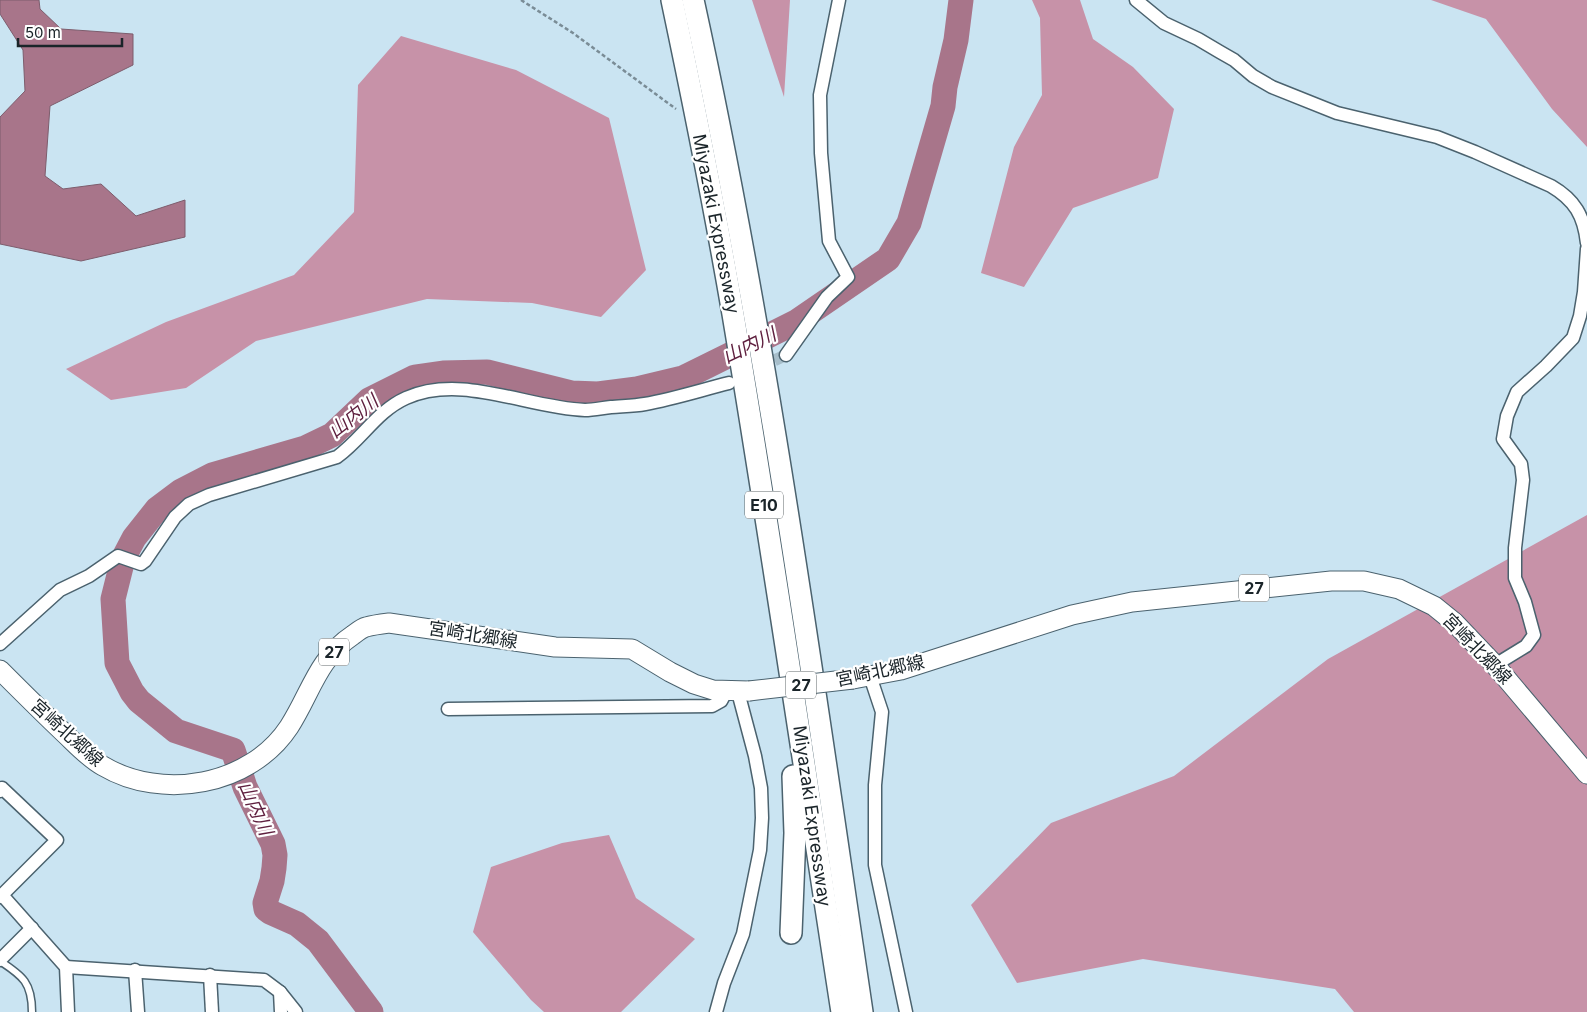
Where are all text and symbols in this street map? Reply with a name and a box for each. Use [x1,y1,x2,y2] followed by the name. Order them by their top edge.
[18,15,121,47] scale bar
[25,23,61,42] text: 50 m
[689,132,744,315] street label: Miyazaki Expressway
[719,322,782,368] water label: 山内川
[324,389,384,443] water label: 山内川
[745,492,783,518] road number: E10
[1239,574,1269,602] road number: 27
[1439,609,1516,688] street label: 宮崎北郷線
[427,617,519,652] street label: 宮崎北郷線
[319,638,349,666] road number: 27
[834,651,926,690] street label: 宮崎北郷線
[786,672,816,698] road number: 27
[27,695,108,771] street label: 宮崎北郷線
[789,724,836,908] street label: Miyazaki Expressway
[233,777,278,841] water label: 山内川

